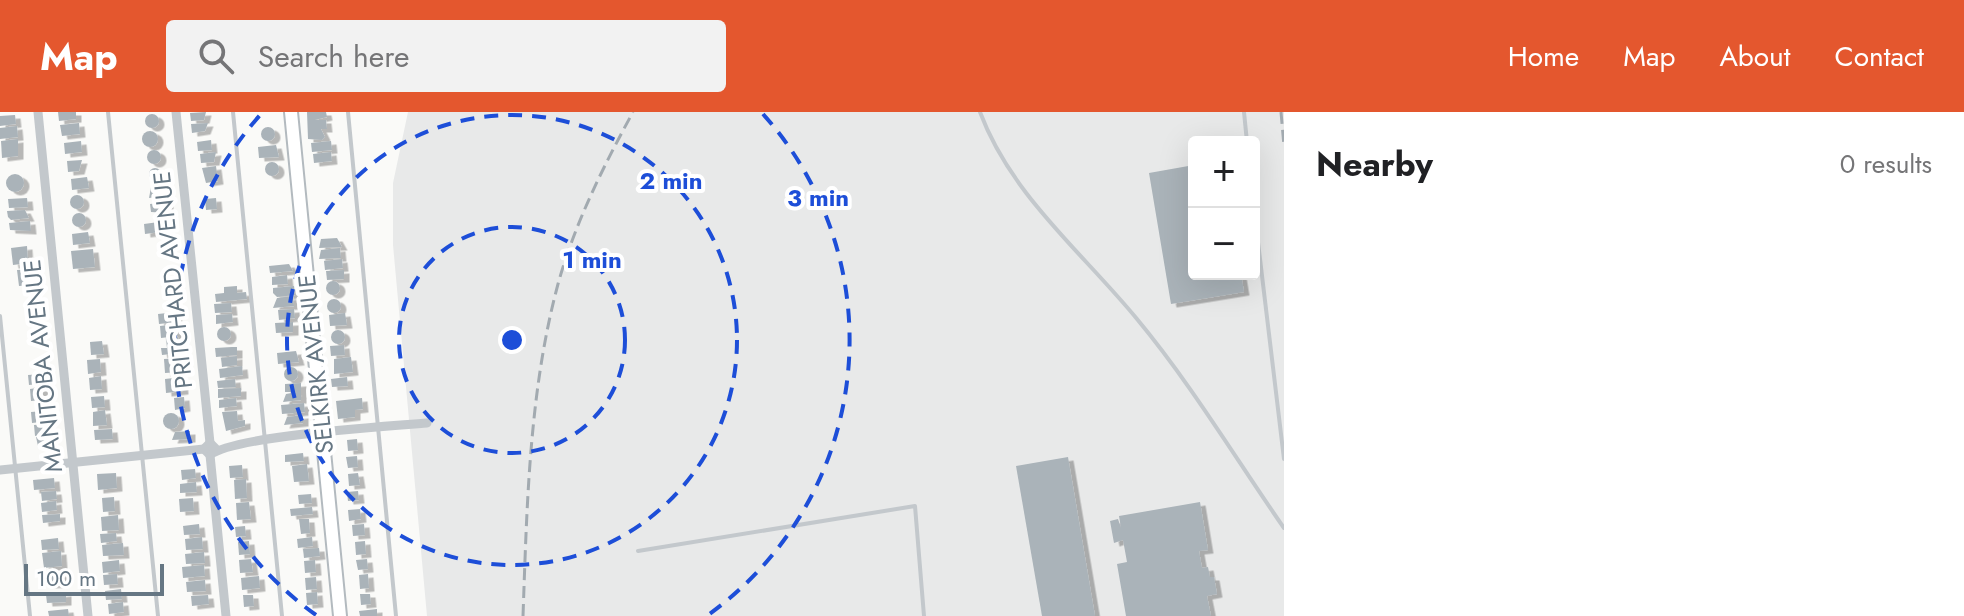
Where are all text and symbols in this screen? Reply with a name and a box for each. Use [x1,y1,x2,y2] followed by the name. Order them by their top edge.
[166,20,726,92] search box
[40,29,118,84] text: Map
[194,34,238,78] icon: search
[258,35,410,78] text: Search here
[1508,36,1579,77] text: Home
[1623,36,1675,77] text: Map
[1719,36,1791,77] text: About
[1835,36,1924,77] text: Contact
[1188,136,1260,280] map controls
[1188,136,1260,208] button: +
[1316,140,1433,189] text: Nearby
[1840,145,1932,183] text: 0 results
[639,163,703,198] text: 2 min
[144,170,201,390] street label: PRITCHARD AVENUE
[787,180,849,215] text: 3 min
[1188,208,1260,280] button: −
[562,242,622,277] text: 1 min
[14,258,71,474] street label: MANITOBA AVENUE
[289,273,342,455] street label: SELKIRK AVENUE
[498,326,526,354] centre of rings
[24,560,164,596] scale bar
[36,562,96,594] text: 100 m

